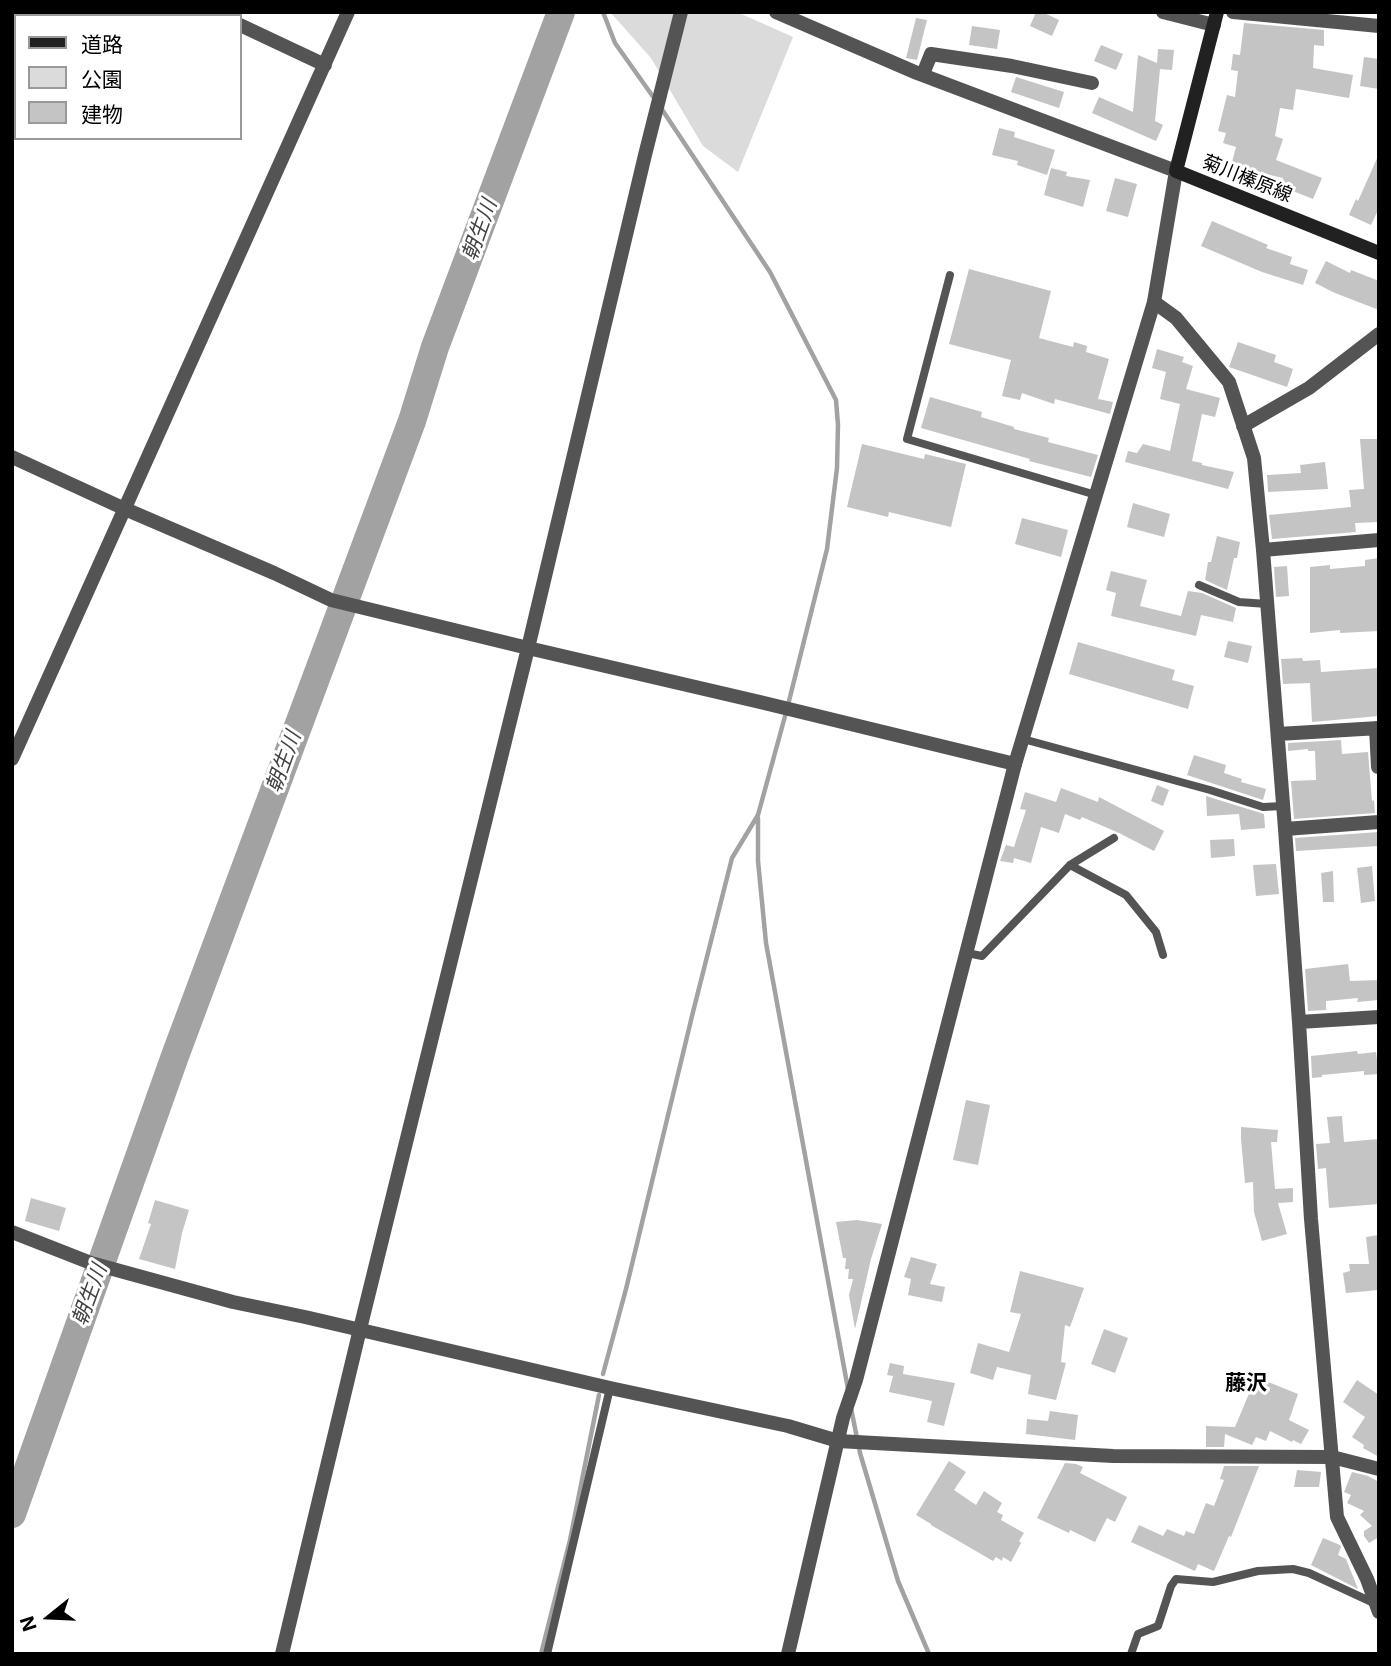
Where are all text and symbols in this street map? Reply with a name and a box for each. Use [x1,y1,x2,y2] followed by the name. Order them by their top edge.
[14,14,242,140] legend
[81,32,123,57] text: 道路
[81,67,123,92] text: 公園
[81,102,123,127] text: 建物
[1199,151,1295,207] street label: 菊川榛原線
[457,196,503,264] water label: 朝生川
[261,728,307,796] water label: 朝生川
[67,1261,113,1329] water label: 朝生川
[1225,1371,1267,1397] district label: 藤沢
[14,1582,84,1652] north arrow
[15,1613,42,1634] text: N

